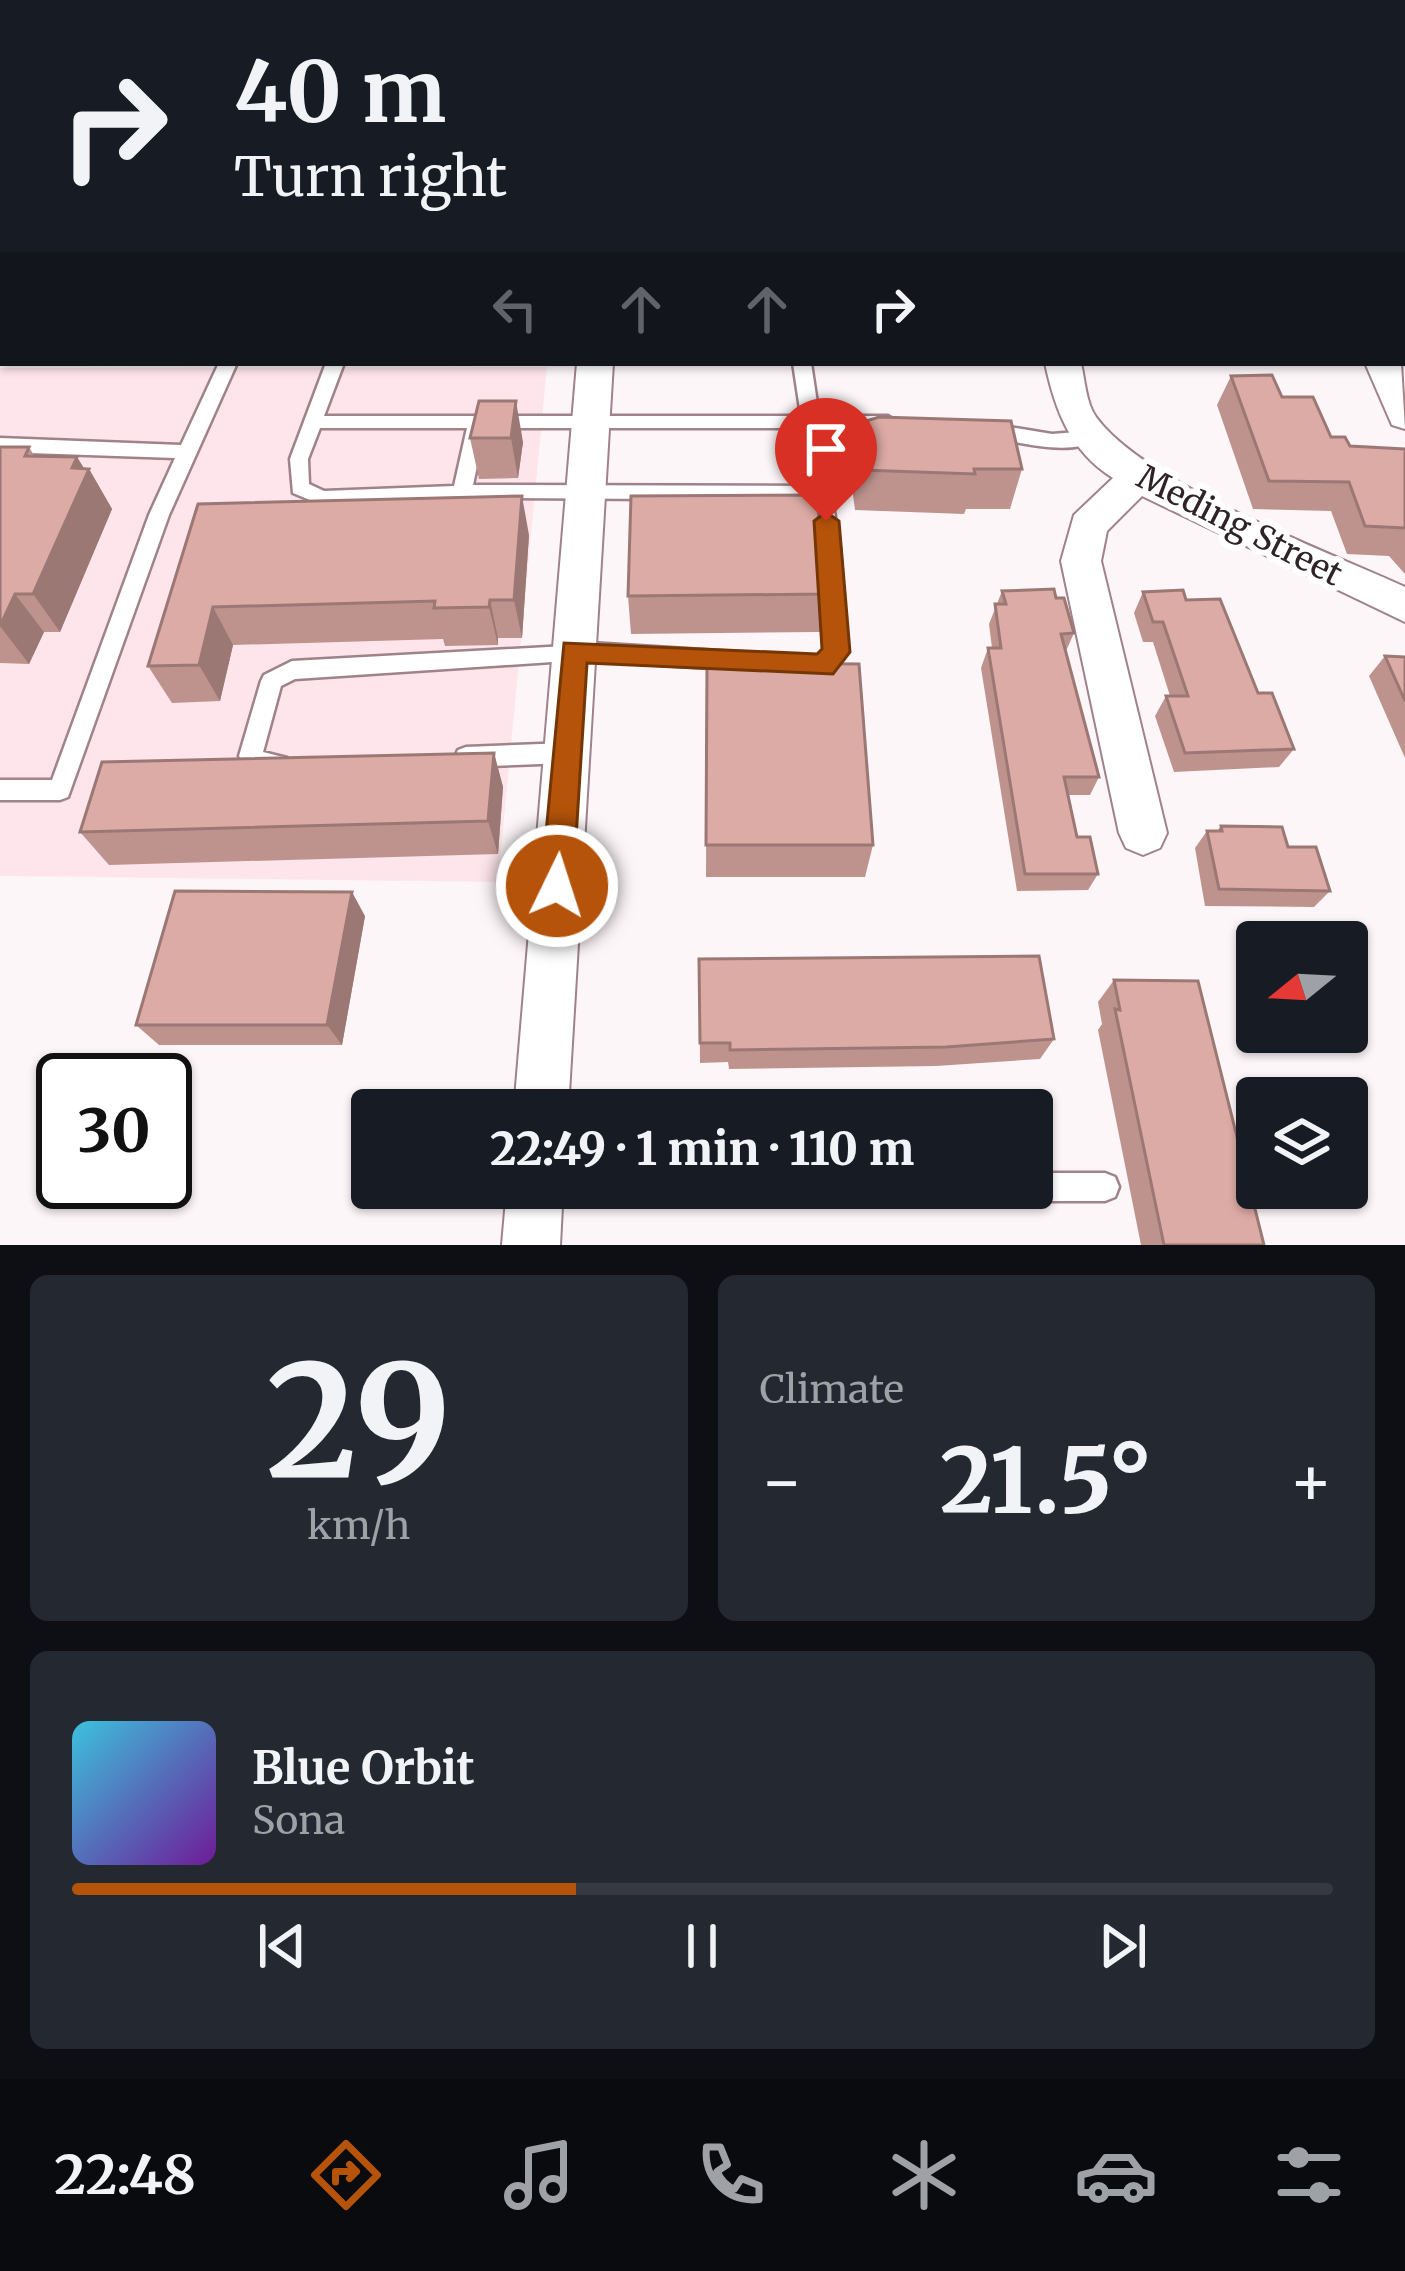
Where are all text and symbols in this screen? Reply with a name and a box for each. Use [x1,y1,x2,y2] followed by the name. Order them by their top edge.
[234,39,446,145] text: 40 m
[36,48,192,204] icon: right
[234,143,507,211] text: Turn right
[482,276,548,342] icon: left
[608,276,674,342] icon: ahead
[734,276,800,342] icon: ahead
[860,276,926,342] icon: right
[775,398,877,521] pin
[793,416,859,482] icon: arrive
[1130,456,1349,595] street label: Meding Street
[494,823,620,949] position arrow
[1236,921,1368,1053] north arrow
[1236,921,1368,1209] map controls
[36,1053,192,1209] speed limit sign: 30
[1236,1077,1368,1209] button: layers
[490,1121,914,1177] text: 22:49 · 1 min · 110 m
[266,1324,451,1521] text: 29
[760,1365,904,1414] text: Climate
[940,1424,1153,1538] text: 21.5°
[760,1440,804,1523] text: −
[1289,1440,1333,1523] text: +
[307,1501,410,1550] text: km/h
[252,1740,475,1796] text: Blue Orbit
[252,1796,345,1845] text: Sona
[249,1913,315,1979] icon: previous
[669,1913,735,1979] icon: pause
[1090,1913,1156,1979] icon: next
[304,2133,388,2217] icon: directions
[497,2133,581,2217] icon: music
[689,2133,773,2217] icon: phone
[882,2133,966,2217] icon: climate
[1074,2133,1158,2217] icon: car
[1267,2133,1351,2217] icon: filters
[54,2141,196,2209] text: 22:48

